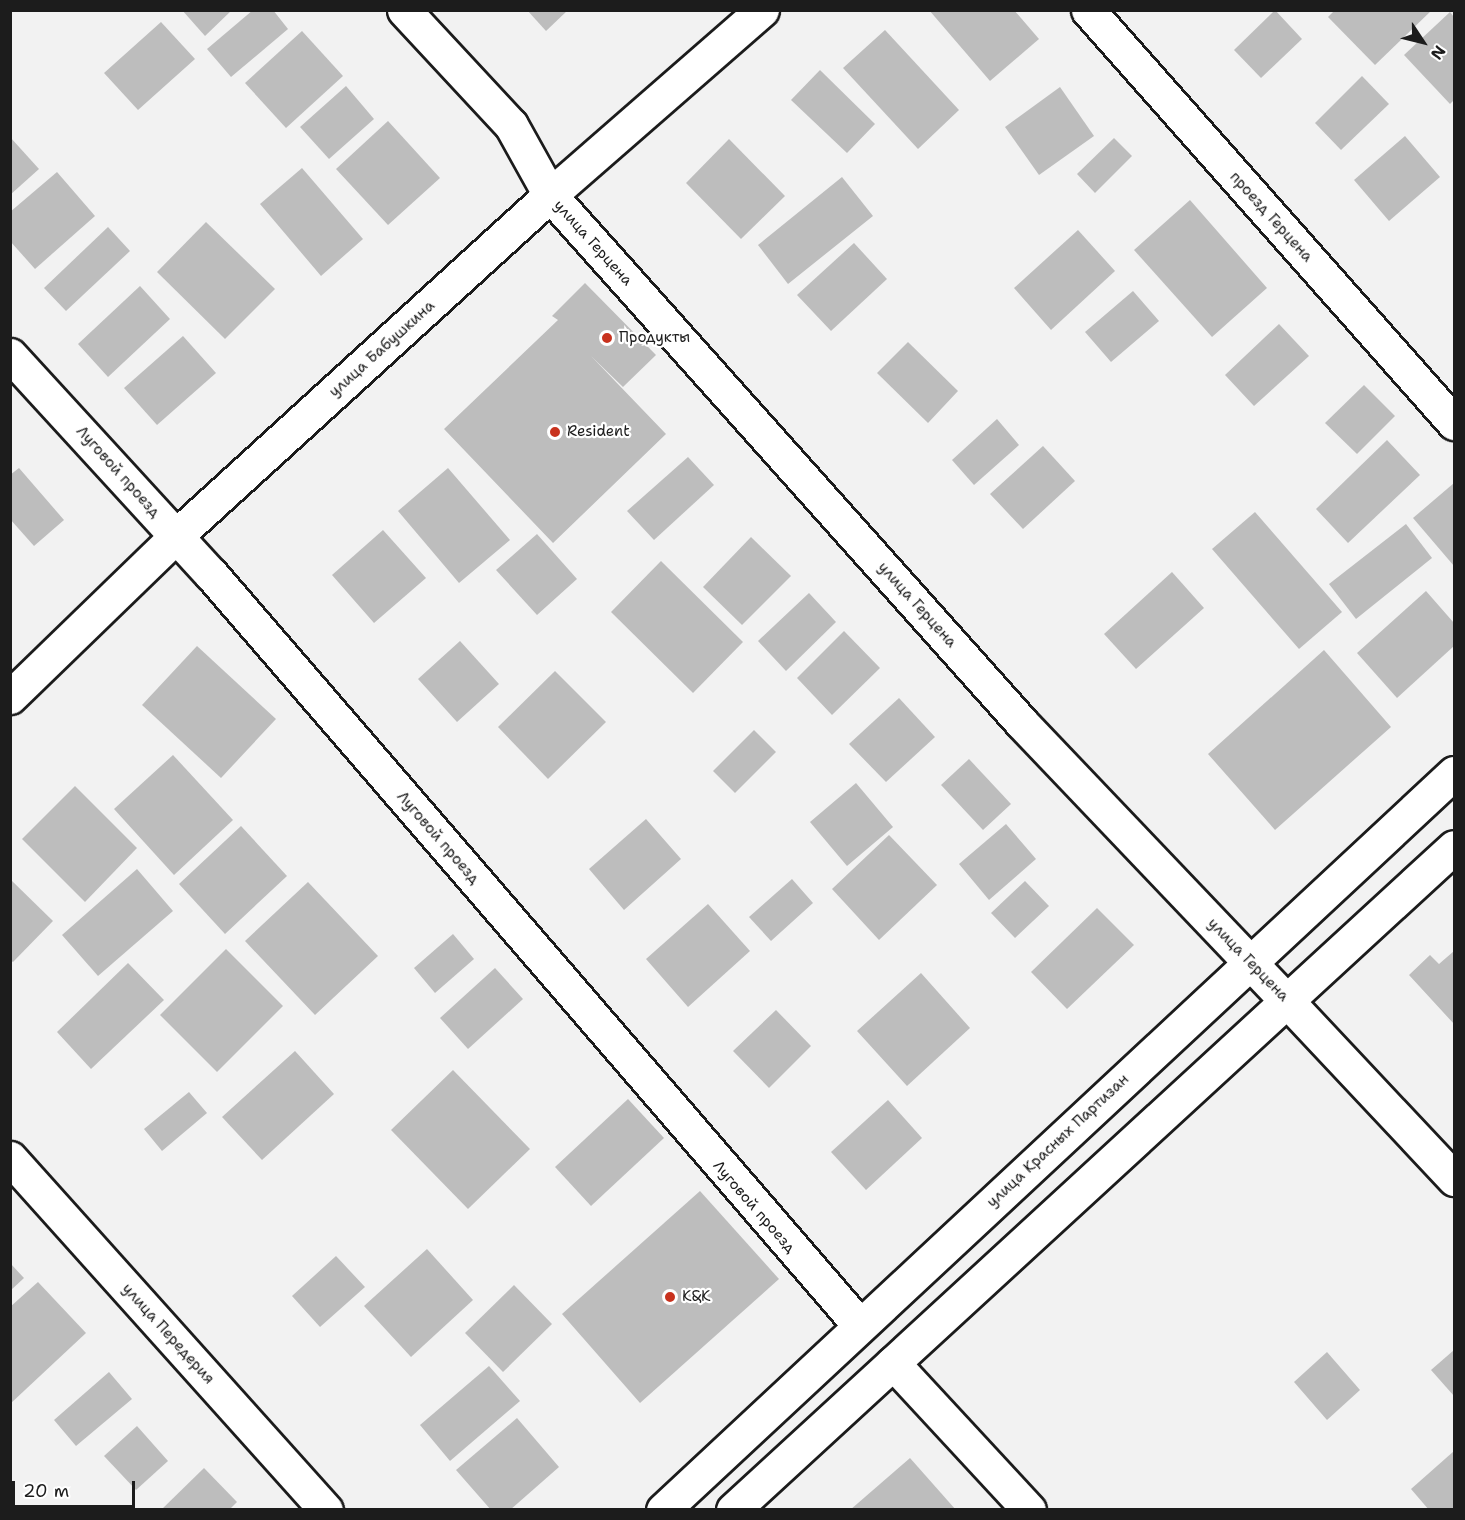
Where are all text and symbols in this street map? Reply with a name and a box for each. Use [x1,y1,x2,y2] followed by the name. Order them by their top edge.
[1393,12,1453,72] north arrow
[1426,41,1450,64] text: N
[1226,168,1316,266] street label: проезд Герцена
[550,197,636,289] street label: улица Герцена
[326,297,438,401] street label: улица Бабушкина
[619,329,690,347] place label: Продукты
[600,331,614,345] marker: Продукты
[72,423,164,521] street label: Луговой проезд
[567,423,630,441] place label: Resident
[548,425,562,439] marker: Resident
[874,559,960,651] street label: улица Герцена
[393,788,483,888] street label: Луговой проезд
[1204,915,1292,1005] street label: улица Герцена
[983,1071,1133,1211] street label: улица Красных Партизан
[709,1157,799,1257] street label: Луговой проезд
[118,1280,218,1388] street label: улица Передерия
[682,1288,711,1306] place label: K&K
[663,1290,677,1304] marker: K&K
[15,1469,138,1507] scale bar
[23,1479,69,1503] text: 20 m

